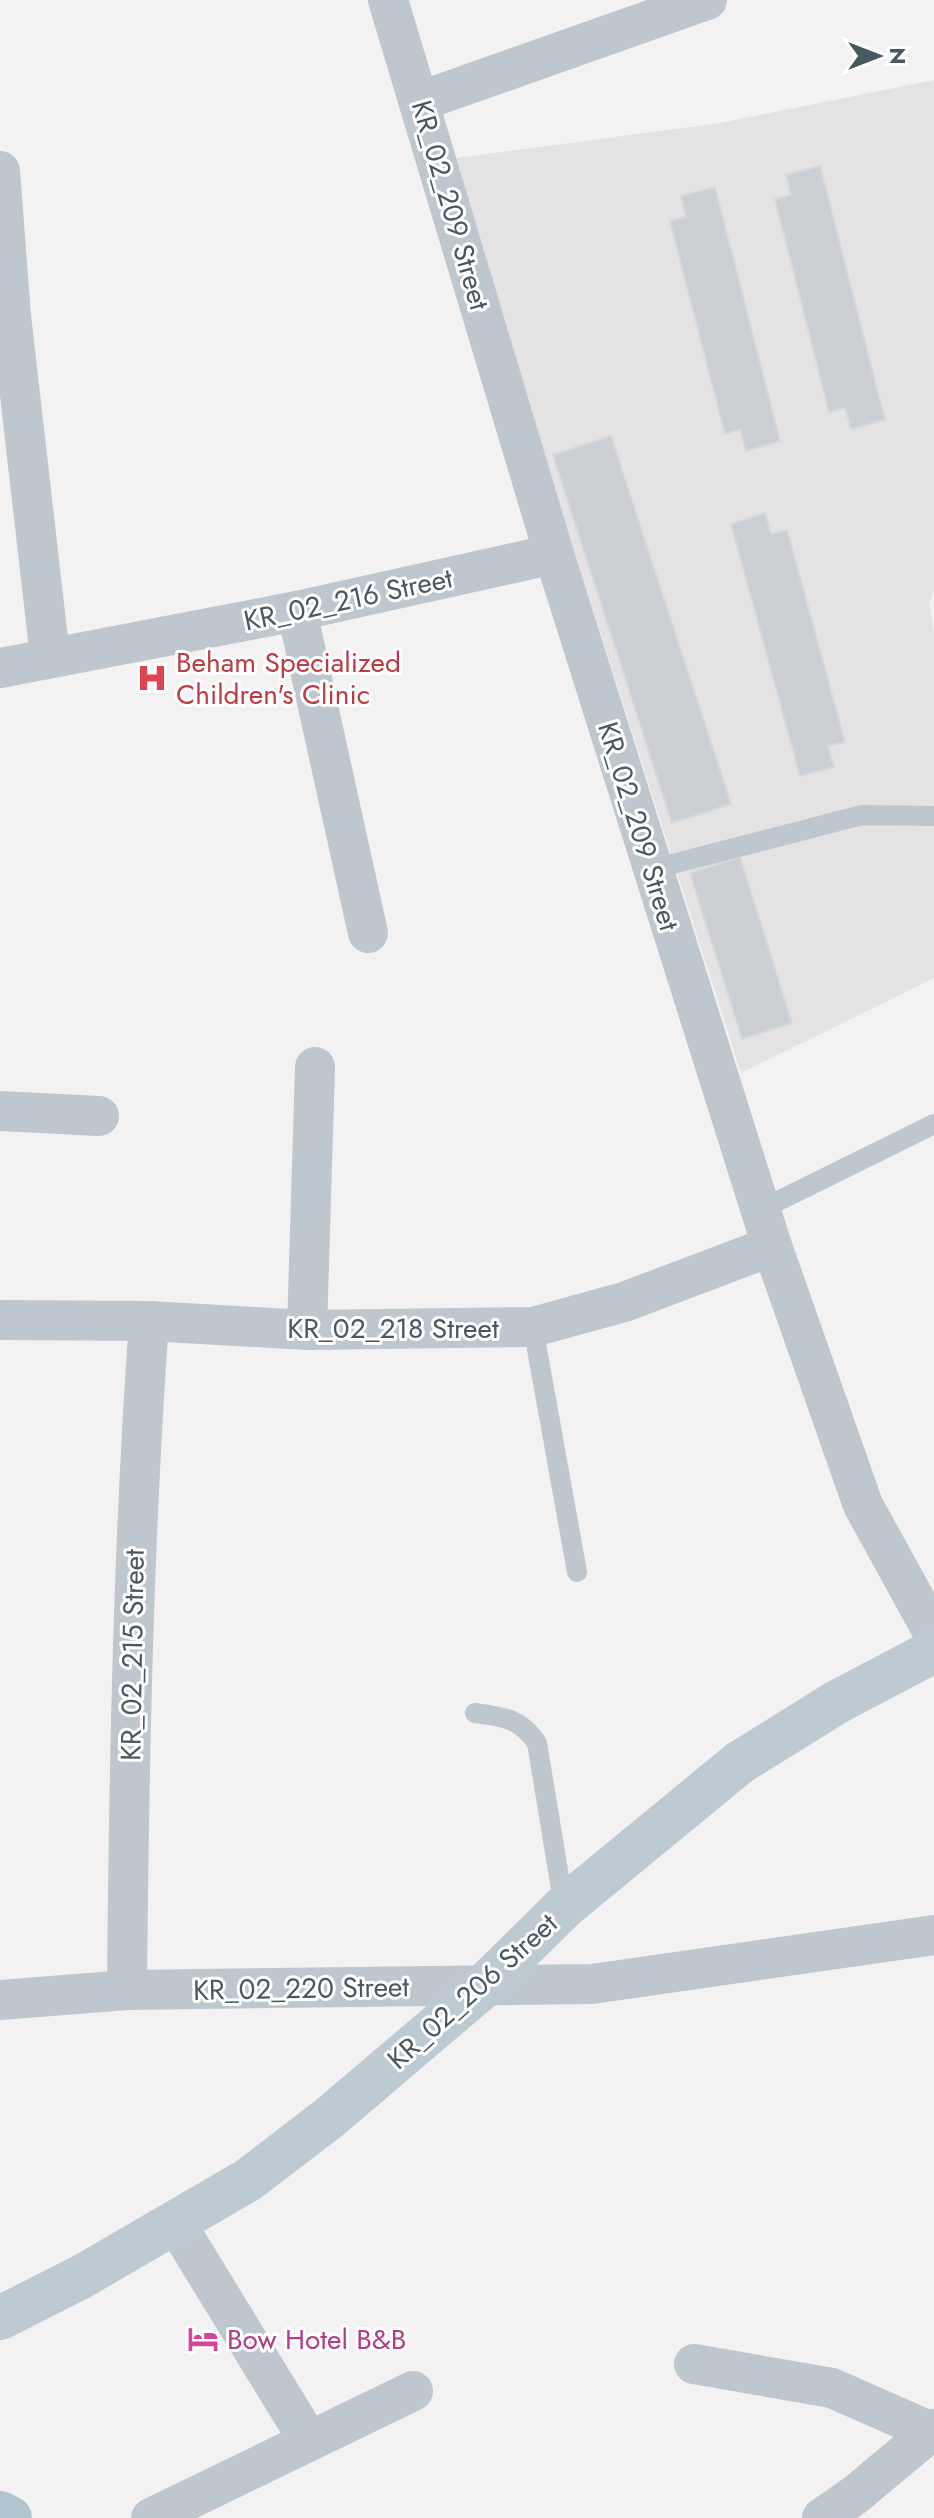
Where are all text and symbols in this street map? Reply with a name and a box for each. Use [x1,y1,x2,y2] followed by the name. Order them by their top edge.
[838,16,918,96] north arrow
[882,47,914,65] text: N
[401,96,500,315] street label: KR_02_209 Street
[240,557,456,642] street label: KR_02_216 Street
[176,642,401,715] place label: Beham Specialized Children's Clinic
[135,661,169,695] hospital icon: Beham Specialized Children's Clinic
[587,717,690,936] street label: KR_02_209 Street
[287,1308,499,1349] street label: KR_02_218 Street
[110,1549,155,1761] street label: KR_02_215 Street
[378,1904,567,2079] street label: KR_02_206 Street
[193,1966,410,2011] street label: KR_02_220 Street
[227,2319,406,2360] place label: Bow Hotel B&B
[186,2322,220,2356] hotel icon: Bow Hotel B&B

